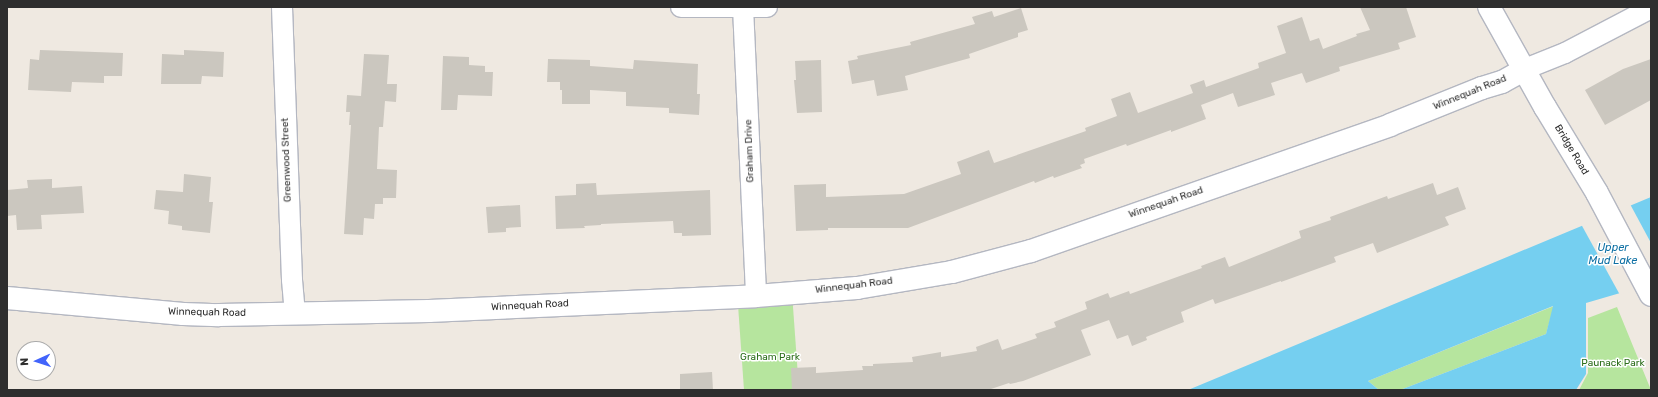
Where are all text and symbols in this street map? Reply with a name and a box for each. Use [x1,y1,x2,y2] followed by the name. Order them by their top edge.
[1432,73,1508,113] street label: Winnequah Road
[280,118,294,202] street label: Greenwood Street
[743,119,757,183] street label: Graham Drive
[1551,123,1591,177] street label: Bridge Road
[1127,185,1205,221] street label: Winnequah Road
[1589,242,1637,268] water label: Upper Mud Lake
[815,275,893,297] street label: Winnequah Road
[491,298,569,314] street label: Winnequah Road
[168,306,246,320] street label: Winnequah Road
[16,341,56,381] north arrow
[740,352,800,364] park label: Graham Park
[18,357,31,366] text: N
[1581,358,1645,370] park label: Paunack Park

